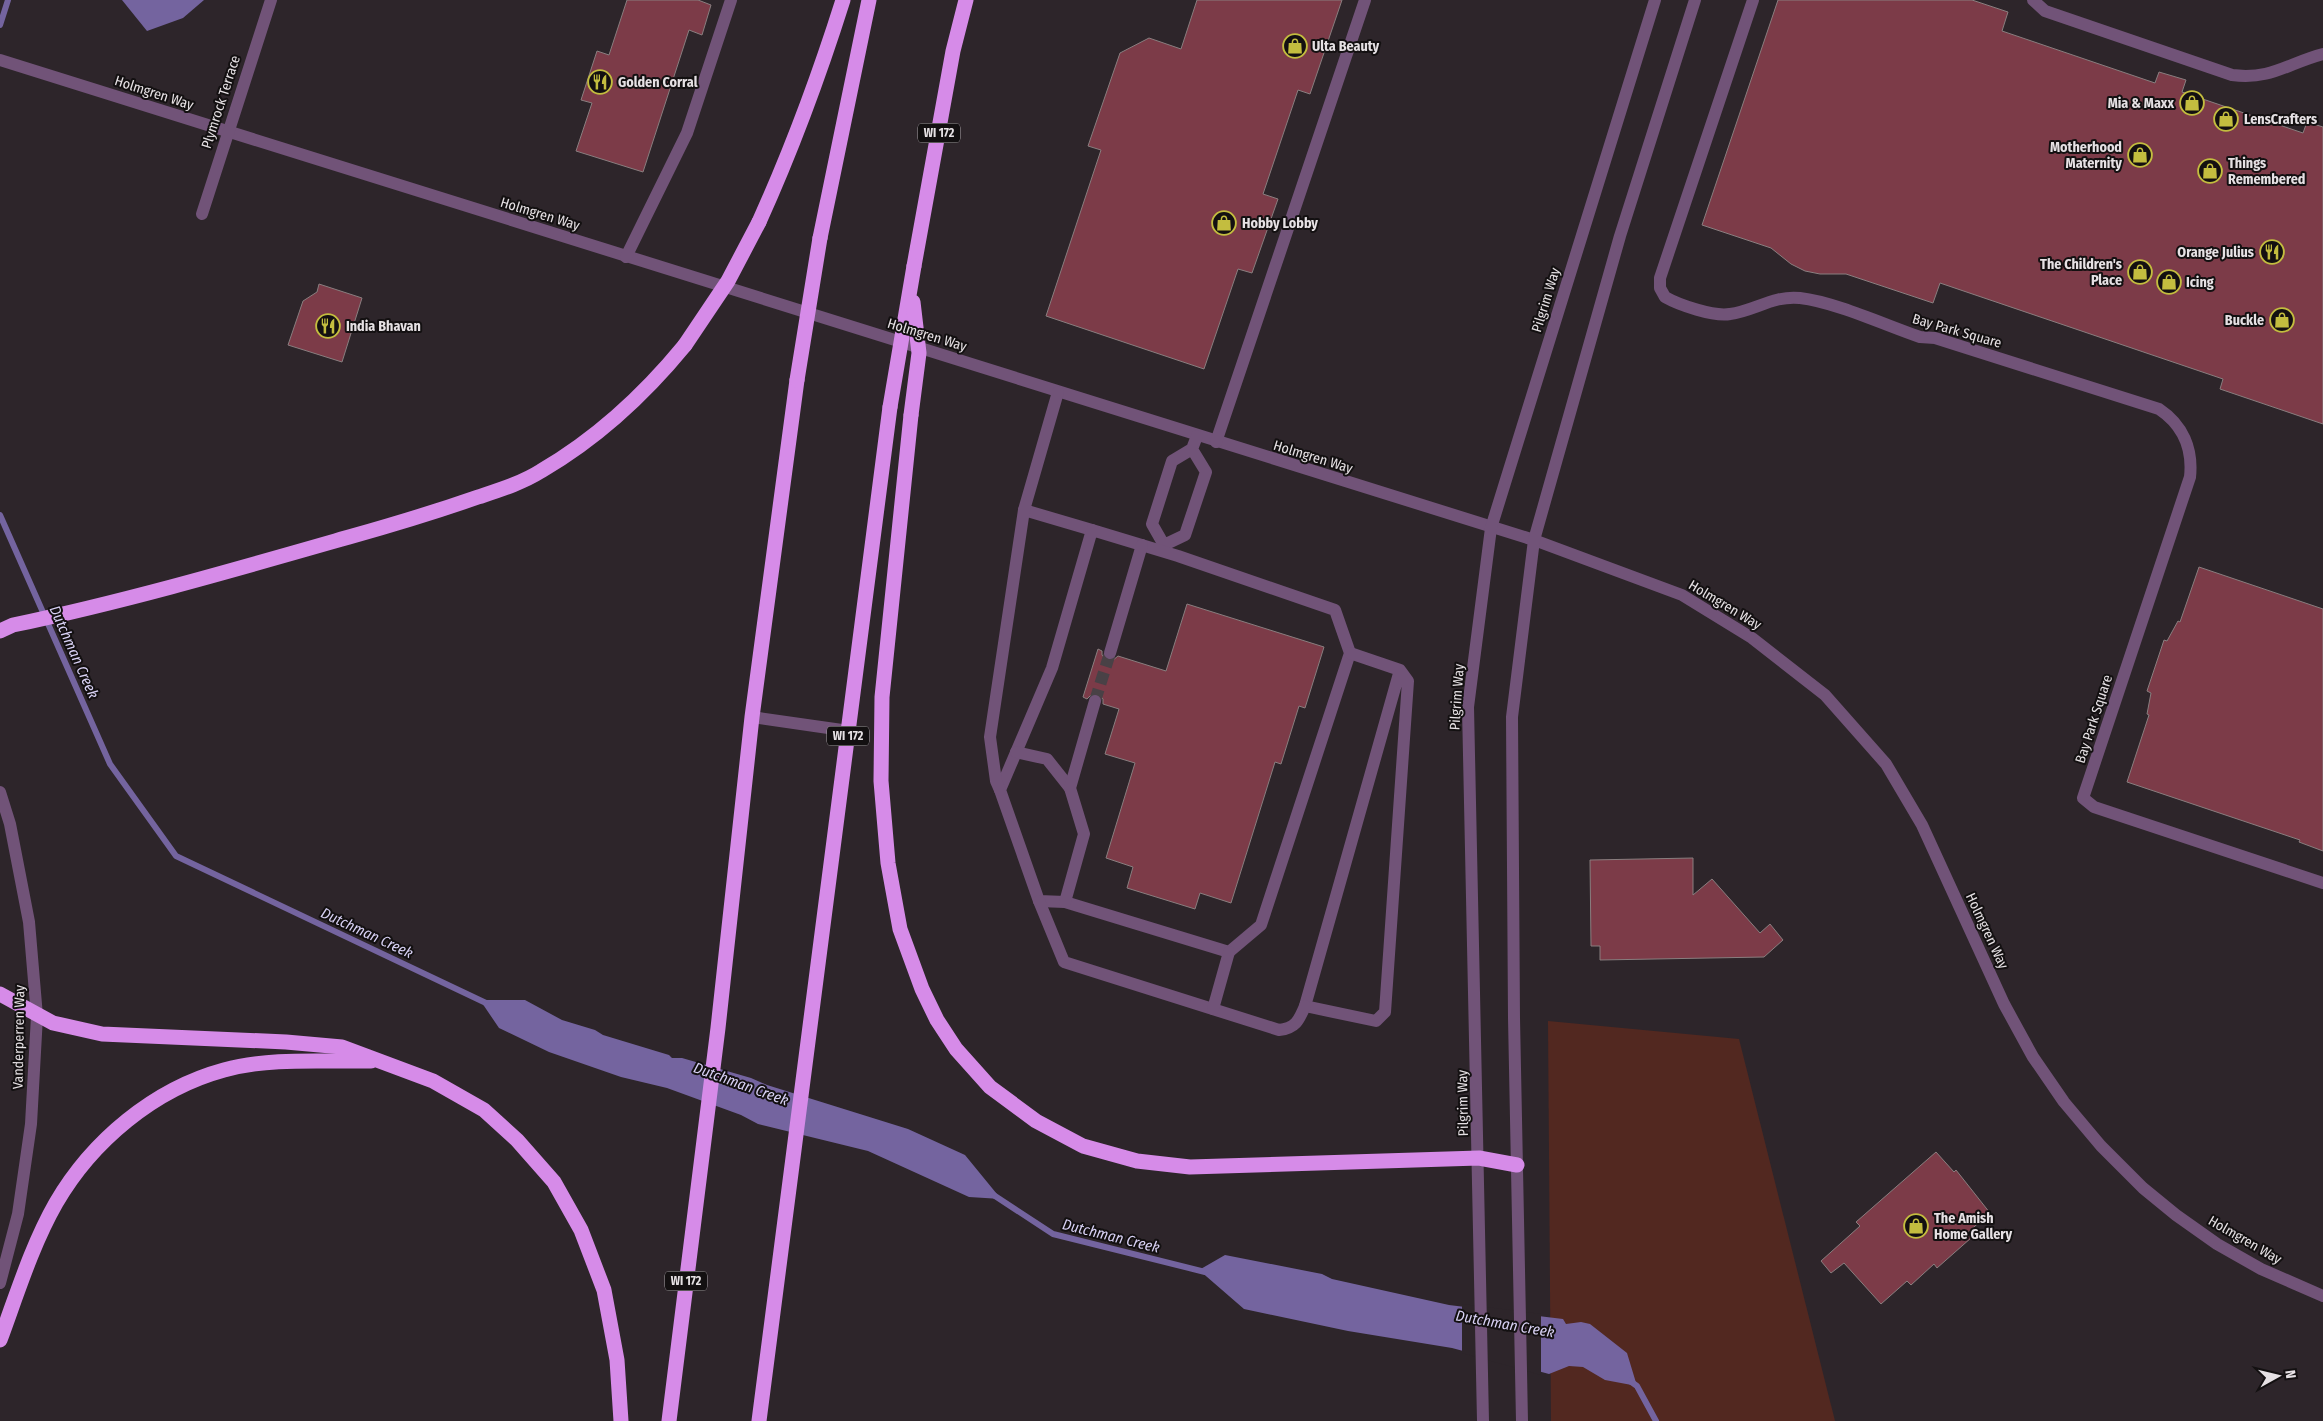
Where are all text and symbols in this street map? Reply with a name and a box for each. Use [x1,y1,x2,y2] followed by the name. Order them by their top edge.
[1282,33,1308,59] shop icon: Ulta Beauty
[1312,38,1380,55] place label: Ulta Beauty
[198,53,244,151] street label: Plymrock Terrace
[587,69,613,95] restaurant icon: Golden Corral
[112,72,196,114] street label: Holmgren Way
[618,74,698,91] place label: Golden Corral
[2179,90,2205,116] shop icon: Mia & Maxx
[2108,95,2174,112] place label: Mia & Maxx
[2213,106,2239,132] shop icon: LensCrafters
[2244,111,2317,128] place label: LensCrafters
[918,124,960,142] road number: WI 172
[2050,139,2122,172] place label: Motherhood Maternity
[2127,142,2153,168] shop icon: Motherhood Maternity
[2228,155,2305,188] place label: Things Remembered
[2197,158,2223,184] shop icon: Things Remembered
[498,194,582,234] street label: Holmgren Way
[1211,210,1237,236] shop icon: Hobby Lobby
[1242,215,1318,232] place label: Hobby Lobby
[2259,239,2285,265] restaurant icon: Orange Julius
[2177,244,2254,261] place label: Orange Julius
[2040,256,2122,289] place label: The Children's Place
[2127,259,2153,285] shop icon: The Children's Place
[1528,265,1564,334] street label: Pilgrim Way
[2156,269,2182,295] shop icon: Icing
[2186,274,2214,291] place label: Icing
[2269,307,2295,333] shop icon: Buckle
[1910,310,2004,352] street label: Bay Park Square
[2225,312,2264,329] place label: Buckle
[315,313,341,339] restaurant icon: India Bhavan
[885,315,969,355] street label: Holmgren Way
[346,318,421,335] place label: India Bhavan
[1271,437,1355,477] street label: Holmgren Way
[1686,577,1765,634] street label: Holmgren Way
[46,603,103,702] water label: Dutchman Creek
[1446,662,1468,731] street label: Pilgrim Way
[2072,673,2116,765] street label: Bay Park Square
[827,726,869,746] road number: WI 172
[1962,890,2012,972] street label: Holmgren Way
[318,904,416,962] water label: Dutchman Creek
[10,984,28,1089] street label: Vanderperren Way
[691,1059,791,1110] water label: Dutchman Creek
[1454,1069,1472,1136] street label: Pilgrim Way
[1934,1210,2012,1243] place label: The Amish Home Gallery
[2205,1212,2285,1268] street label: Holmgren Way
[1903,1213,1929,1239] shop icon: The Amish Home Gallery
[1060,1215,1162,1257] water label: Dutchman Creek
[665,1272,707,1290] road number: WI 172
[1454,1306,1556,1342] water label: Dutchman Creek
[2253,1351,2303,1401] north arrow
[2281,1369,2299,1380] text: N

